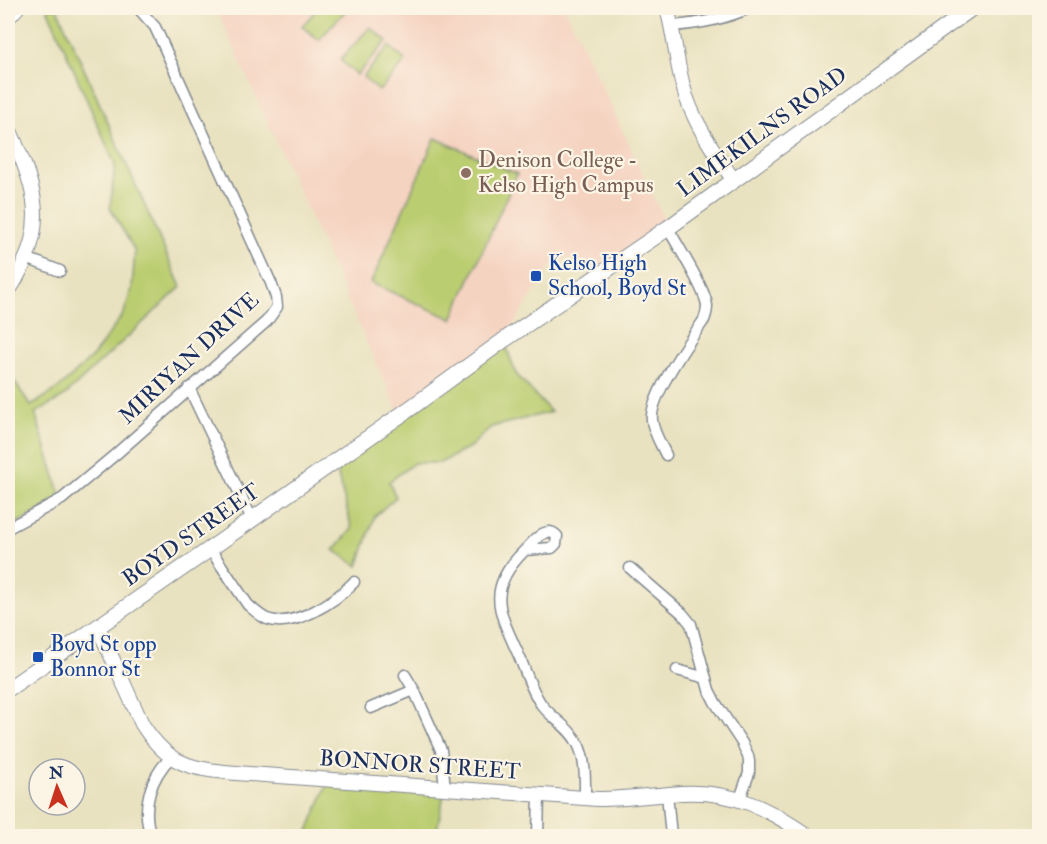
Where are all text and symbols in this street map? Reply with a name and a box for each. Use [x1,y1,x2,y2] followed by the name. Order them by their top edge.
[671,61,853,203] street label: LIMEKILNS ROAD
[478,146,654,200] place label: Denison College - Kelso High Campus
[459,166,473,180] marker: Denison College - Kelso High Campus
[548,249,686,302] place label: Kelso High School, Boyd St
[529,269,543,283] marker: Kelso High School, Boyd St
[113,286,265,430] street label: MIRIYAN DRIVE
[117,477,266,593] street label: BOYD STREET
[50,630,157,683] place label: Boyd St opp Bonnor St
[31,650,45,664] marker: Boyd St opp Bonnor St
[319,744,522,786] street label: BONNOR STREET
[27,757,87,817] north arrow
[48,763,65,783] text: N

